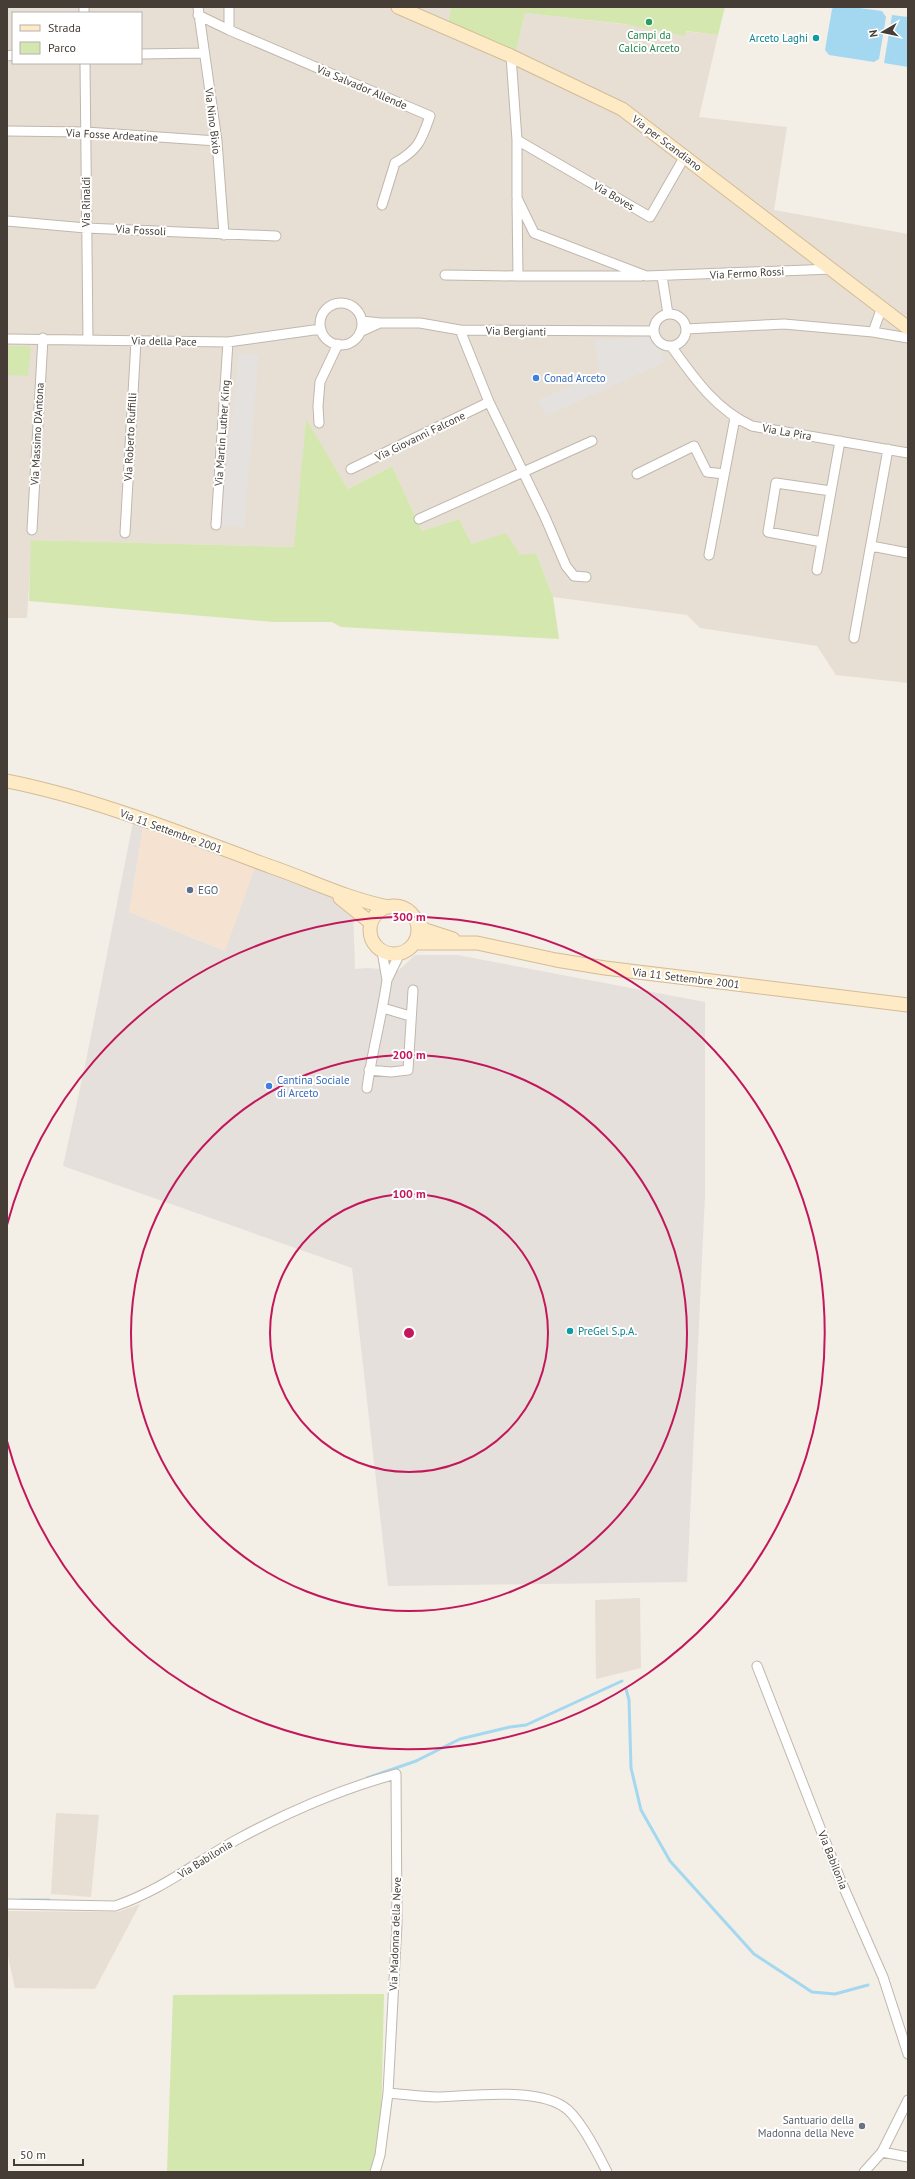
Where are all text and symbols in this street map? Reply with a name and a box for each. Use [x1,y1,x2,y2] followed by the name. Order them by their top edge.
[12,12,142,64] legend
[863,12,903,52] north arrow
[644,17,654,27] marker: Campi da Calcio Arceto
[48,20,81,35] text: Strada
[618,28,680,55] place label: Campi da Calcio Arceto
[866,29,881,38] text: N
[749,31,808,45] place label: Arceto Laghi
[811,33,821,43] marker: Arceto Laghi
[48,40,76,55] text: Parco
[314,61,410,113] street label: Via Salvador Allende
[202,86,224,155] street label: Via Nino Bixio
[628,111,705,174] street label: Via per Scandiano
[65,126,159,144] street label: Via Fosse Ardeatine
[79,177,93,228] street label: Via Rinaldi
[590,178,637,214] street label: Via Boves
[114,222,167,238] street label: Via Fossoli
[708,264,785,282] street label: Via Fermo Rossi
[485,323,546,339] street label: Via Bergianti
[130,333,197,349] street label: Via della Pace
[544,371,606,385] place label: Conad Arceto
[531,373,541,383] marker: Conad Arceto
[211,379,233,488] street label: Via Martin Luther King
[27,382,47,487] street label: Via Massimo D'Antona
[121,392,139,483] street label: Via Roberto Ruffilli
[372,408,468,464] street label: Via Giovanni Falcone
[760,421,813,443] street label: Via La Pira
[117,806,224,856] street label: Via 11 Settembre 2001
[198,883,218,897] place label: EGO
[185,885,195,895] marker: EGO
[392,909,426,924] text: 300 m
[631,964,740,992] street label: Via 11 Settembre 2001
[392,1047,426,1062] text: 200 m
[277,1073,350,1100] place label: Cantina Sociale di Arceto
[264,1081,274,1091] marker: Cantina Sociale di Arceto
[392,1186,426,1201] text: 100 m
[578,1324,637,1338] place label: PreGel S.p.A.
[402,1326,416,1340] centre of rings
[565,1326,575,1336] marker: PreGel S.p.A.
[815,1828,851,1891] street label: Via Babilonia
[174,1837,235,1882] street label: Via Babilonia
[386,1876,404,1992] street label: Via Madonna della Neve
[758,2113,854,2140] place label: Santuario della Madonna della Neve
[857,2121,867,2131] marker: Santuario della Madonna della Neve
[14,2141,83,2167] scale bar
[20,2147,46,2162] text: 50 m

